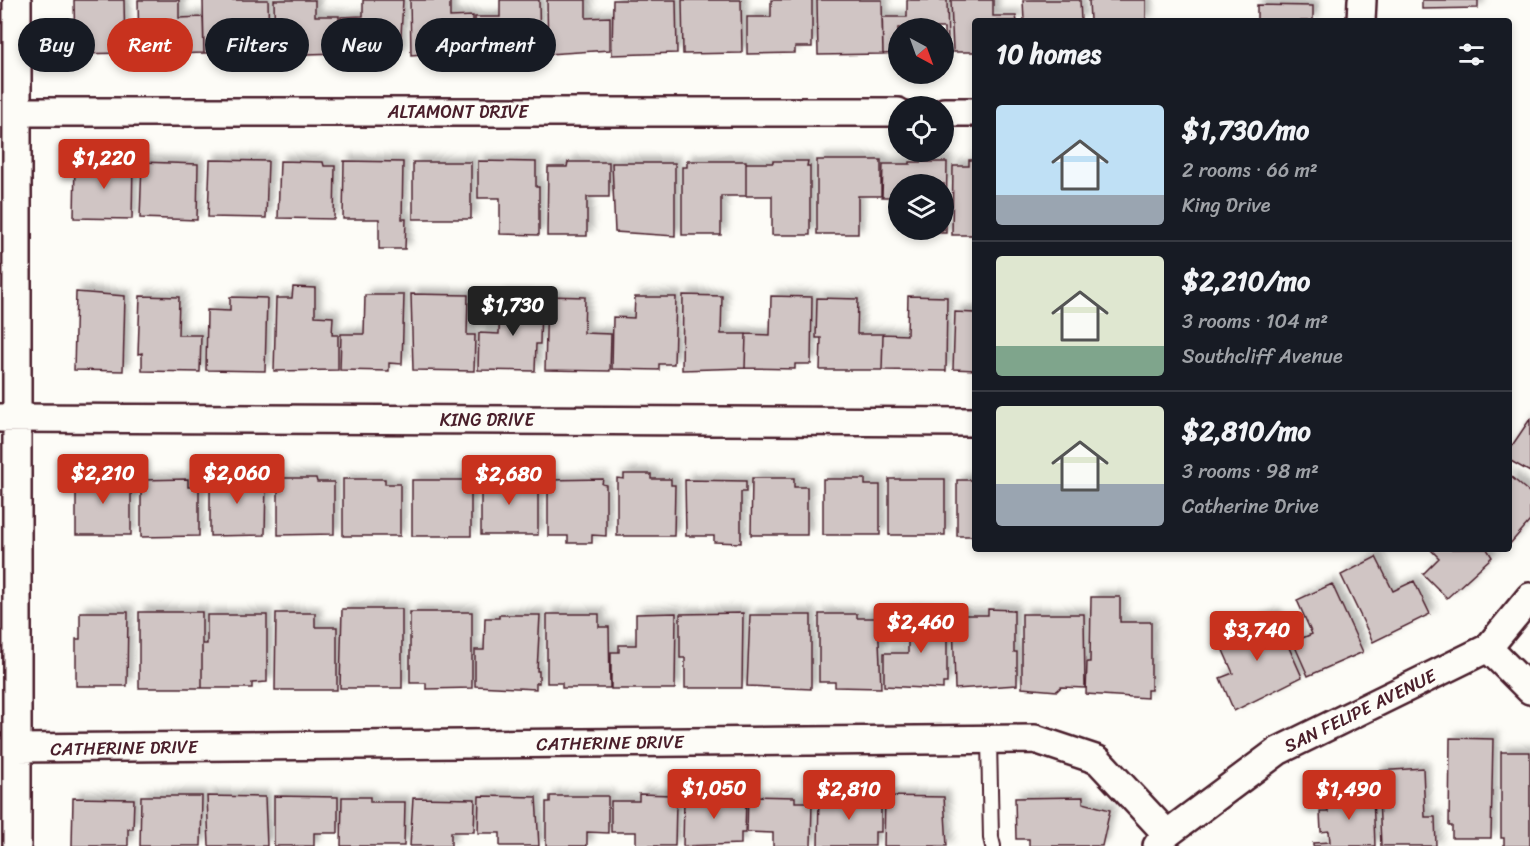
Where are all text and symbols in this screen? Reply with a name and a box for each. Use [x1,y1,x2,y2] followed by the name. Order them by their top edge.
[18,18,95,72] chip: Buy
[107,18,193,72] chip: Rent
[205,18,309,72] chip: Filters
[321,18,403,72] chip: New
[415,18,556,72] chip: Apartment
[888,18,954,84] north arrow
[888,18,954,240] map controls
[996,31,1101,77] text: 10 homes
[1455,38,1488,71] icon: filters
[387,96,529,128] street label: ALTAMONT DRIVE
[888,96,954,162] button: locate
[1182,107,1309,153] text: $1,730/mo
[1044,129,1116,201] icon: home
[55,139,153,190] pin: $1,220
[72,141,136,176] text: $1,220
[1182,153,1318,188] text: 2 rooms · 66 m²
[888,174,954,240] button: layers
[1182,188,1270,223] text: King Drive
[1182,258,1310,304] text: $2,210/mo
[1044,280,1116,352] icon: home
[464,286,562,337] pin: $1,730
[482,288,544,323] text: $1,730
[1182,304,1328,339] text: 3 rooms · 104 m²
[1182,339,1343,374] text: Southcliff Avenue
[440,404,535,436] street label: KING DRIVE
[1182,408,1311,454] text: $2,810/mo
[1044,430,1116,502] icon: home
[54,454,152,505] pin: $2,210
[188,454,286,505] pin: $2,060
[1182,454,1319,489] text: 3 rooms · 98 m²
[460,455,558,506] pin: $2,680
[71,456,135,491] text: $2,210
[203,456,271,491] text: $2,060
[476,457,542,492] text: $2,680
[1182,489,1319,524] text: Catherine Drive
[872,603,970,654] pin: $2,460
[888,605,954,640] text: $2,460
[1208,611,1306,662] pin: $3,740
[1224,613,1290,648] text: $3,740
[1278,660,1443,762] street label: SAN FELIPE AVENUE
[536,726,685,760] street label: CATHERINE DRIVE
[50,731,199,765] street label: CATHERINE DRIVE
[665,769,763,820] pin: $1,050
[800,770,898,821] pin: $2,810
[1300,770,1398,821] pin: $1,490
[682,771,746,806] text: $1,050
[817,772,881,807] text: $2,810
[1317,772,1381,807] text: $1,490

